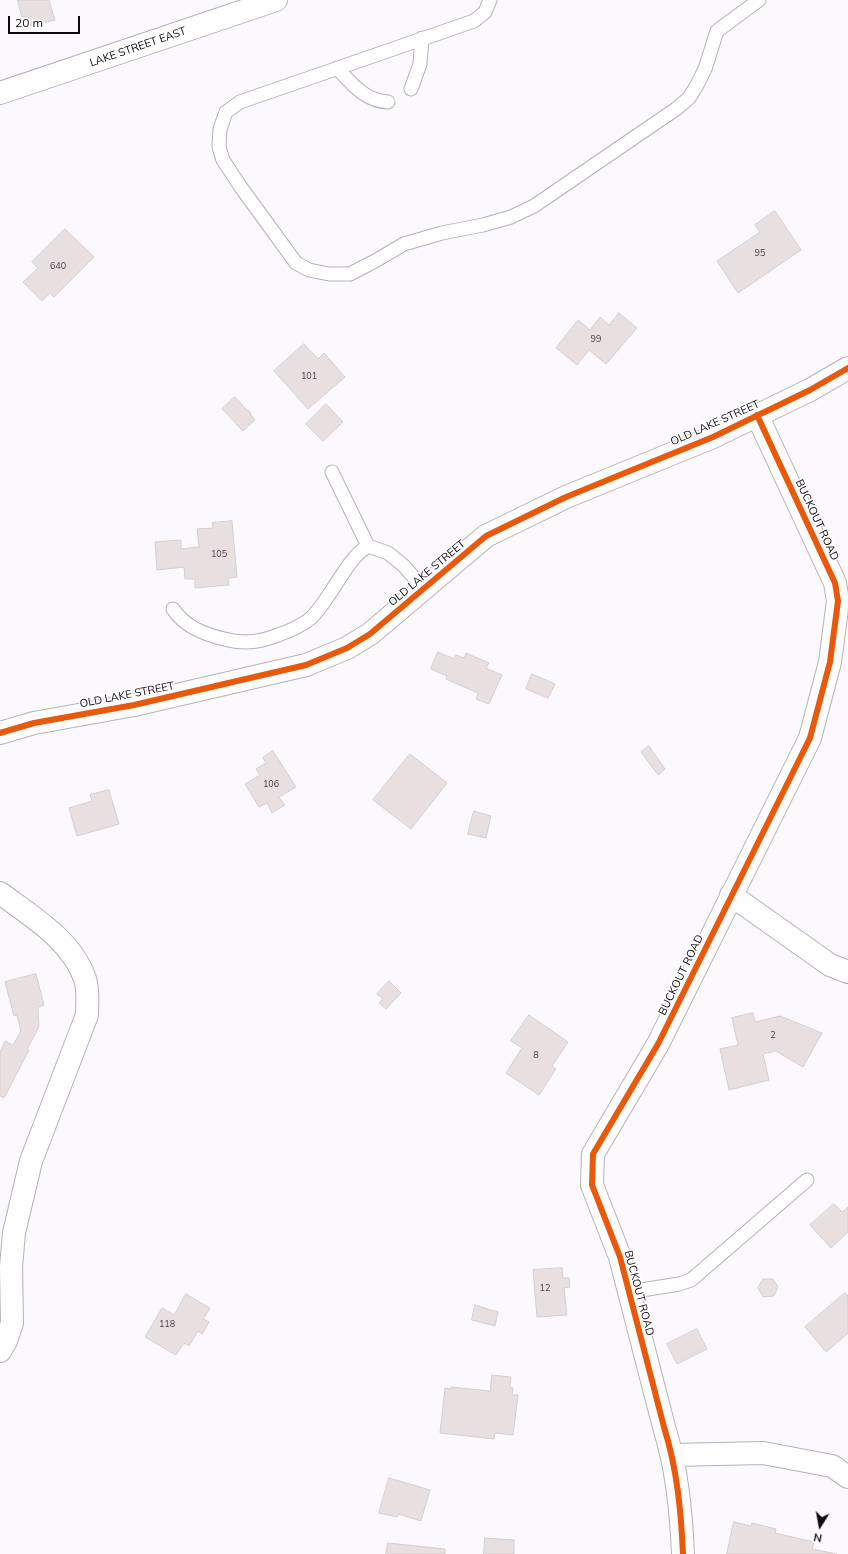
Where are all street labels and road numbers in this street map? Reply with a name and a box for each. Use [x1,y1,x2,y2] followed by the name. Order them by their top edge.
[88,24,188,70] street label: LAKE STREET EAST
[668,397,762,449] street label: OLD LAKE STREET
[792,477,842,563] street label: BUCKOUT ROAD
[386,537,468,609] street label: OLD LAKE STREET
[79,679,175,711] street label: OLD LAKE STREET
[656,933,706,1017] street label: BUCKOUT ROAD
[621,1249,657,1337] street label: BUCKOUT ROAD

